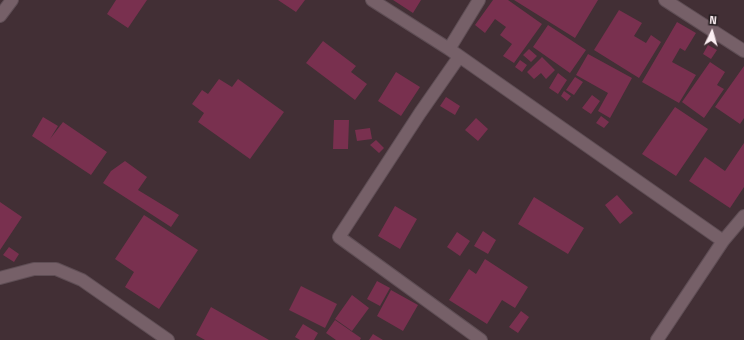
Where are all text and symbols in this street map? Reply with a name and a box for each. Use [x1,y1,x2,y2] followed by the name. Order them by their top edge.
[692,12,732,52] north arrow
[709,12,718,28] text: N

